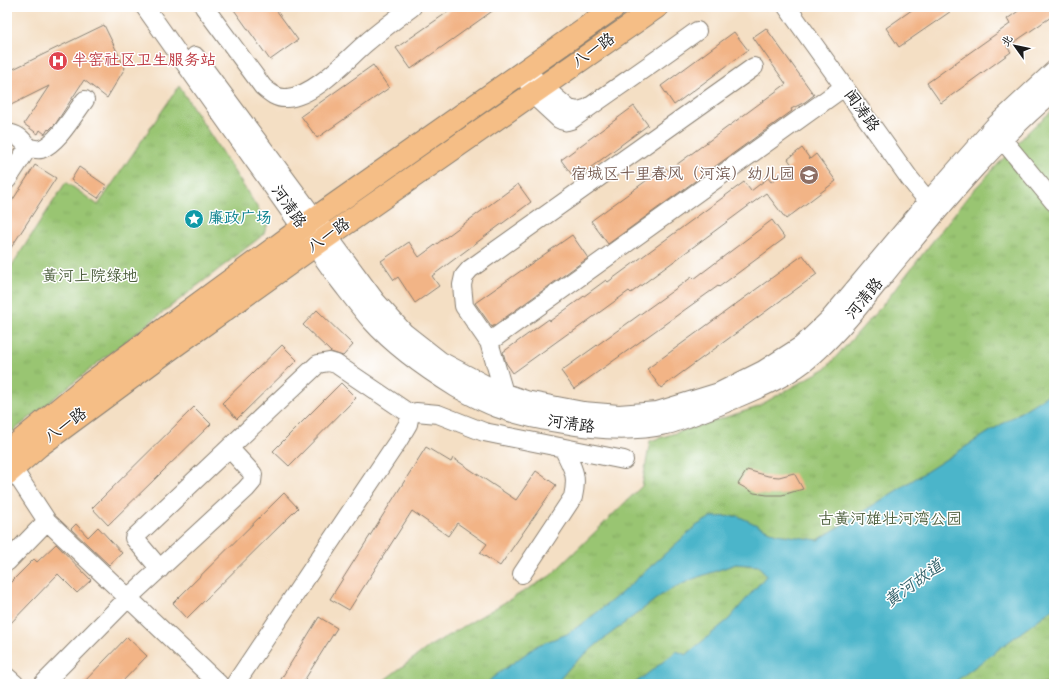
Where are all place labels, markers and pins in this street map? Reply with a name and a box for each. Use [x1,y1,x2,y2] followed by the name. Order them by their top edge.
[72,49,216,73] place label: 半窑社区卫生服务站
[47,50,69,72] hospital icon: 半窑社区卫生服务站
[571,163,795,187] place label: 宿城区十里春风（河滨）幼儿园
[798,164,820,186] school or university icon: 宿城区十里春风（河滨）幼儿园
[208,207,272,231] place label: 廉政广场
[183,208,205,230] place icon: 廉政广场

